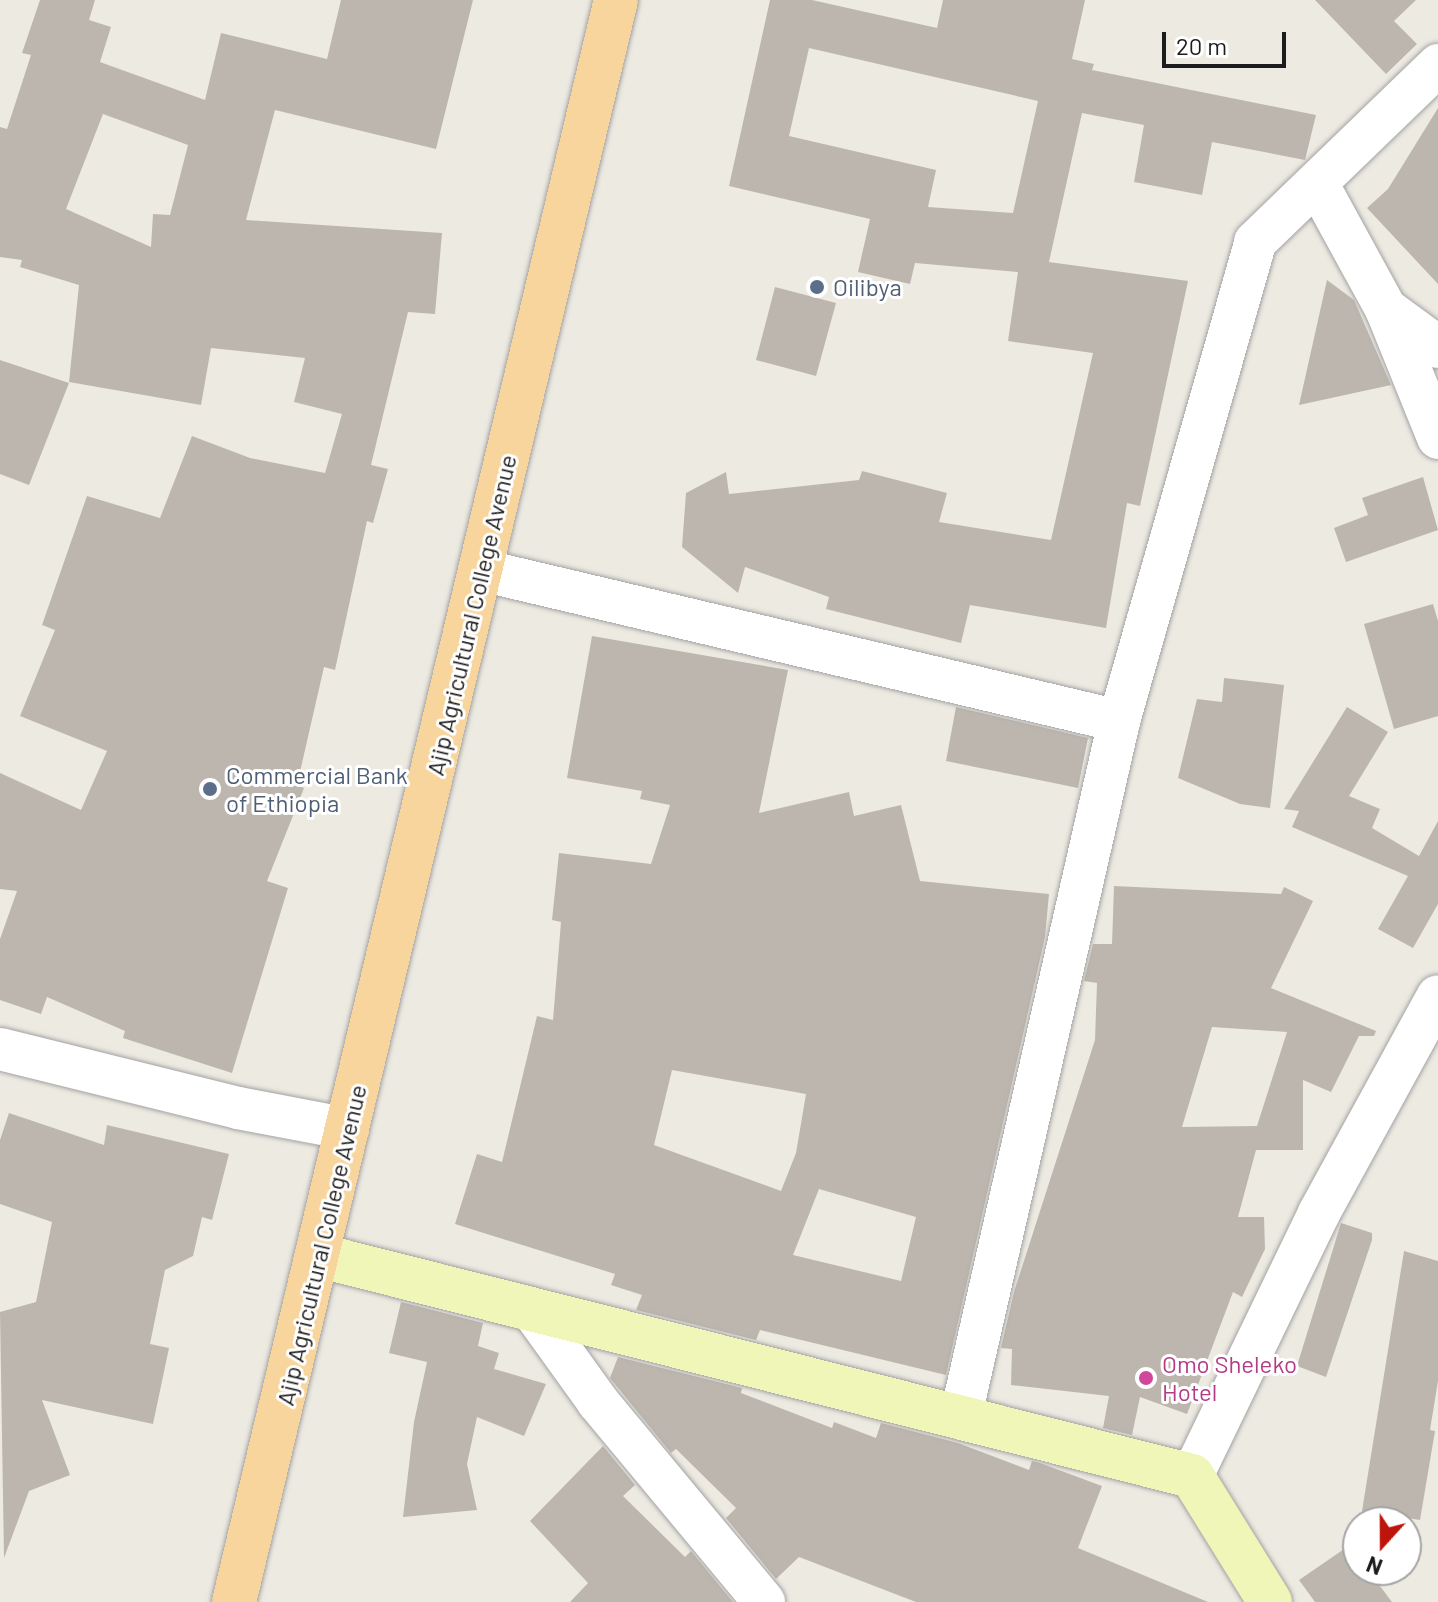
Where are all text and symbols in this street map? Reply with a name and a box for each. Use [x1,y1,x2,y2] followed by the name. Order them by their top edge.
[1166,16,1290,66] scale bar
[1176,31,1227,60] text: 20 m
[833,273,902,301] place label: Oilibya
[808,278,826,296] marker: Oilibya
[420,452,522,778] street label: Ajip Agricultural College Avenue
[226,761,408,817] place label: Commercial Bank of Ethiopia
[201,780,219,798] marker: Commercial Bank of Ethiopia
[270,1082,372,1408] street label: Ajip Agricultural College Avenue
[1162,1350,1297,1406] place label: Omo Sheleko Hotel
[1137,1369,1155,1387] marker: Omo Sheleko Hotel
[1342,1506,1422,1586] north arrow
[1363,1552,1386,1581] text: N

